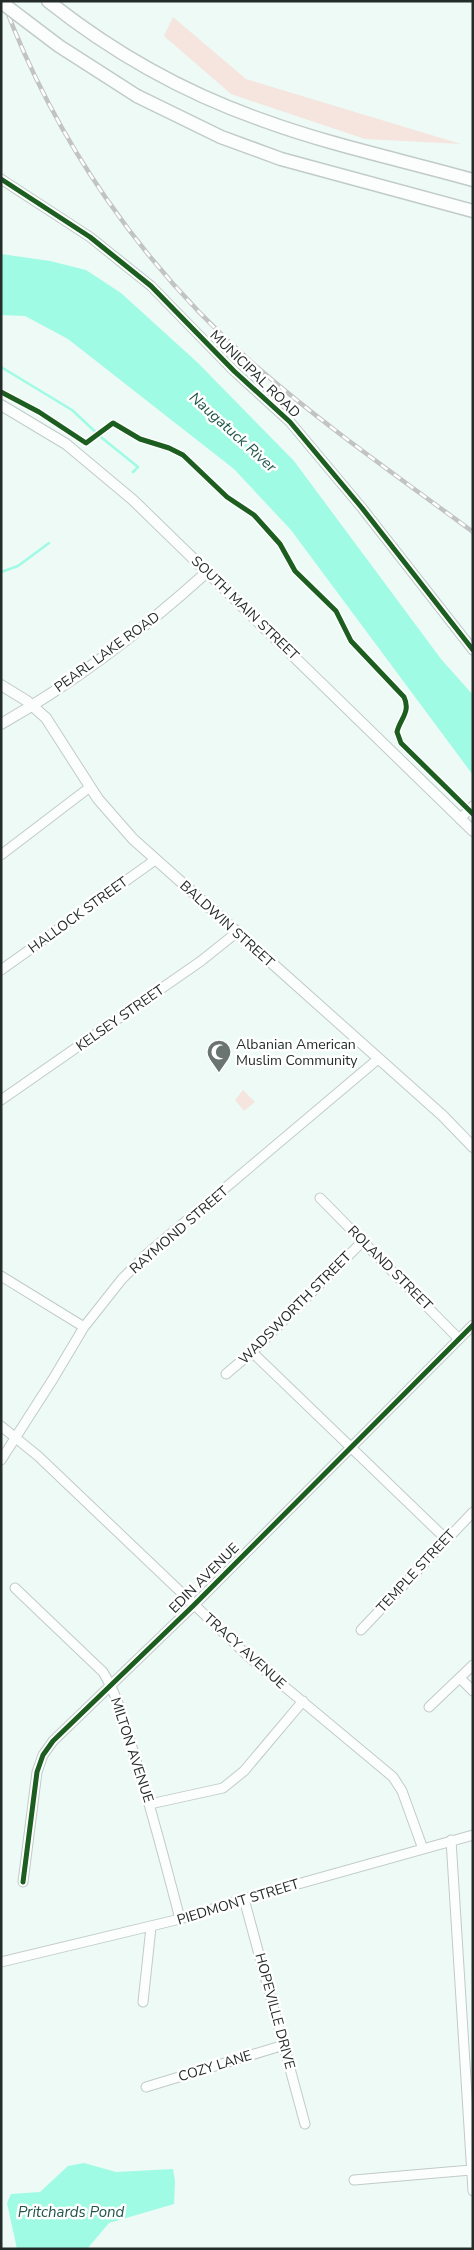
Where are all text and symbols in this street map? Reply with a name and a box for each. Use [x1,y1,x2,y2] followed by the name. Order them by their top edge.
[206,326,304,422] street label: MUNICIPAL ROAD
[185,388,281,477] water label: Naugatuck River
[187,552,303,665] street label: SOUTH MAIN STREET
[50,607,164,697] street label: PEARL LAKE ROAD
[24,872,132,958] street label: HALLOCK STREET
[176,876,279,972] street label: BALDWIN STREET
[72,980,168,1056] street label: KELSEY STREET
[236,1035,358,1070] place label: Albanian American Muslim Community
[206,1039,232,1073] mosque icon: Albanian American Muslim Community
[126,1181,233,1278] street label: RAYMOND STREET
[343,1221,437,1315] street label: ROLAND STREET
[234,1247,356,1369] street label: WADSWORTH STREET
[372,1525,460,1617] street label: TEMPLE STREET
[165,1539,243,1617] street label: EDIN AVENUE
[200,1609,290,1693] street label: TRACY AVENUE
[106,1695,158,1805] street label: MILTON AVENUE
[175,1874,302,1930] street label: PIEDMONT STREET
[250,1951,300,2071] street label: HOPEVILLE DRIVE
[176,2046,254,2086] street label: COZY LANE
[18,2202,125,2222] water label: Pritchards Pond

